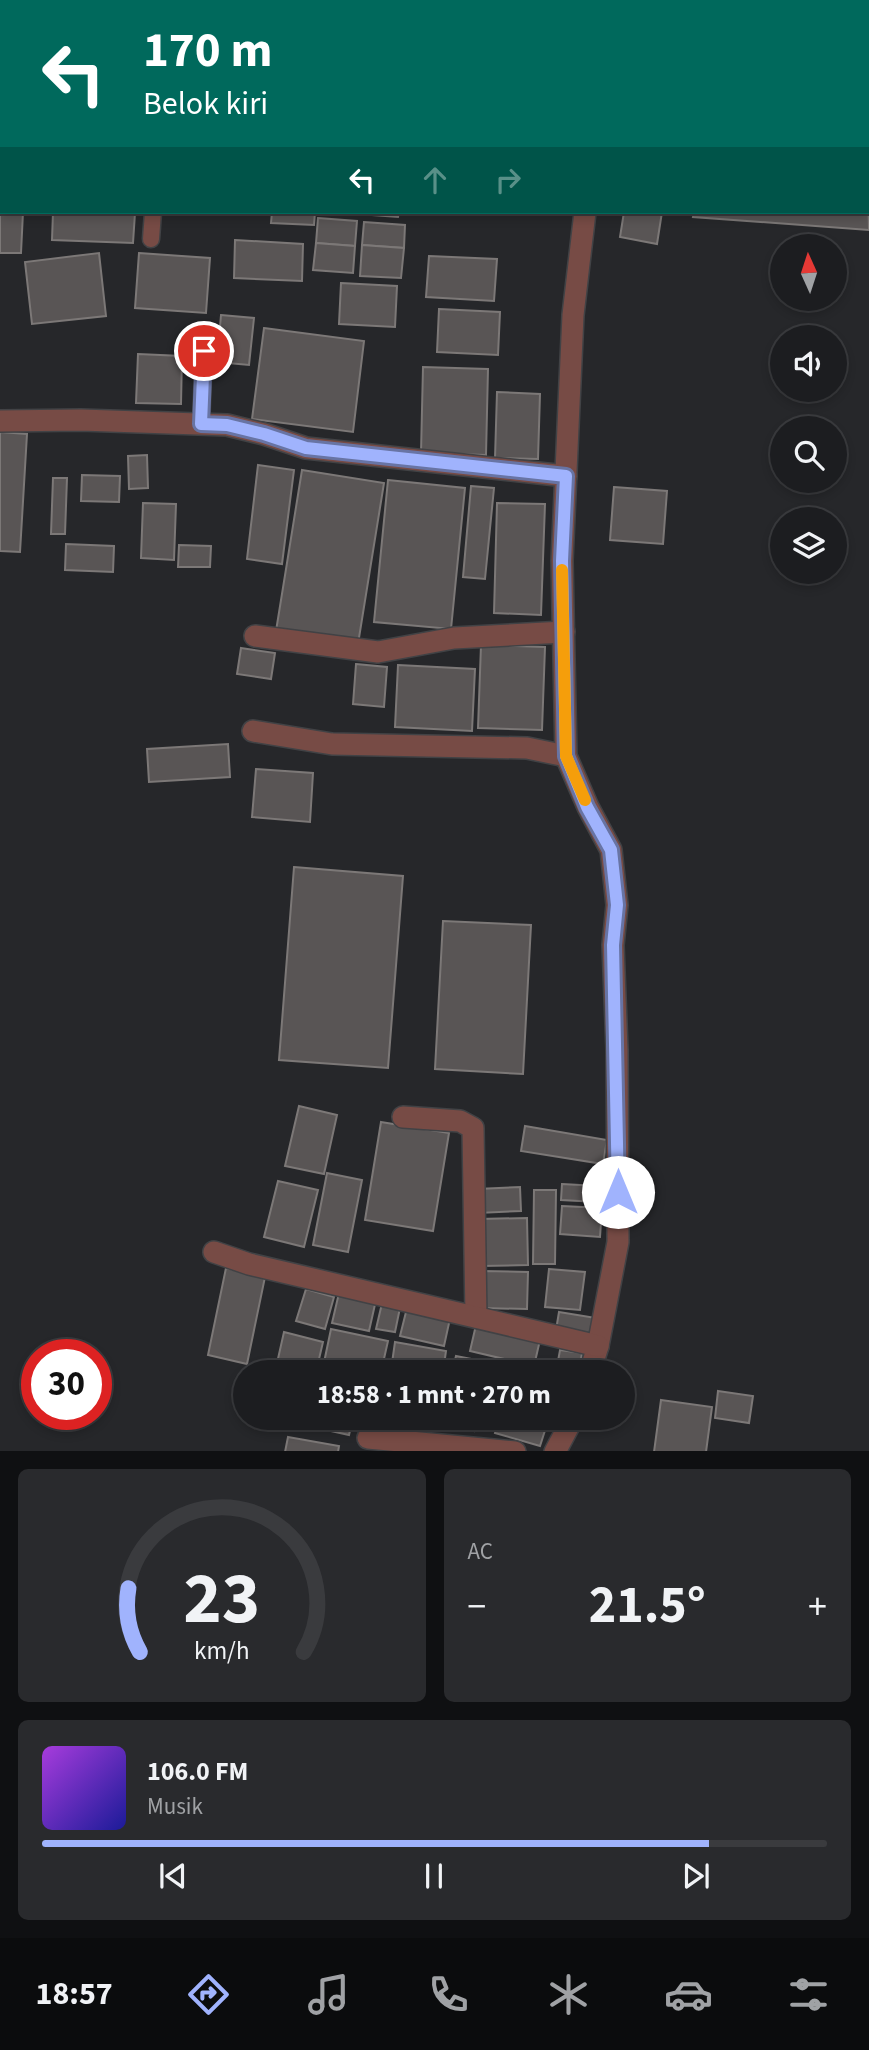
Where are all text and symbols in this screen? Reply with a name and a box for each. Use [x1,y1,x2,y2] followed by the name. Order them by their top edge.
[143,16,272,86] text: 170 m
[28,28,119,119] icon: left
[143,81,268,127] text: Belok kiri
[343,161,381,199] icon: left
[416,161,454,199] icon: ahead
[489,161,527,199] icon: right
[770,234,847,312] north arrow
[770,234,847,584] map controls
[174,321,234,381] pin
[770,325,847,402] button: sound
[185,332,223,370] icon: arrive
[770,416,847,493] button: search
[770,507,847,584] button: layers
[581,1155,655,1229] position arrow
[21,1339,112,1430] speed limit sign: 30
[317,1376,551,1413] text: 18:58 · 1 mnt · 270 m
[468,1535,493,1568] text: AC
[183,1547,260,1651] text: 23
[589,1569,706,1643] text: 21.5°
[468,1580,486,1634] text: −
[808,1580,827,1634] text: +
[194,1632,250,1668] text: km/h
[147,1753,248,1790] text: 106.0 FM
[147,1790,203,1823] text: Musik
[154,1857,192,1895] icon: previous
[415,1857,453,1895] icon: pause
[677,1857,715,1895] icon: next
[184,1970,233,2019] icon: directions
[304,1970,353,2019] icon: music
[424,1970,473,2019] icon: phone
[544,1970,593,2019] icon: climate
[664,1970,713,2019] icon: car
[784,1970,833,2019] icon: filters
[36,1971,113,2017] text: 18:57

